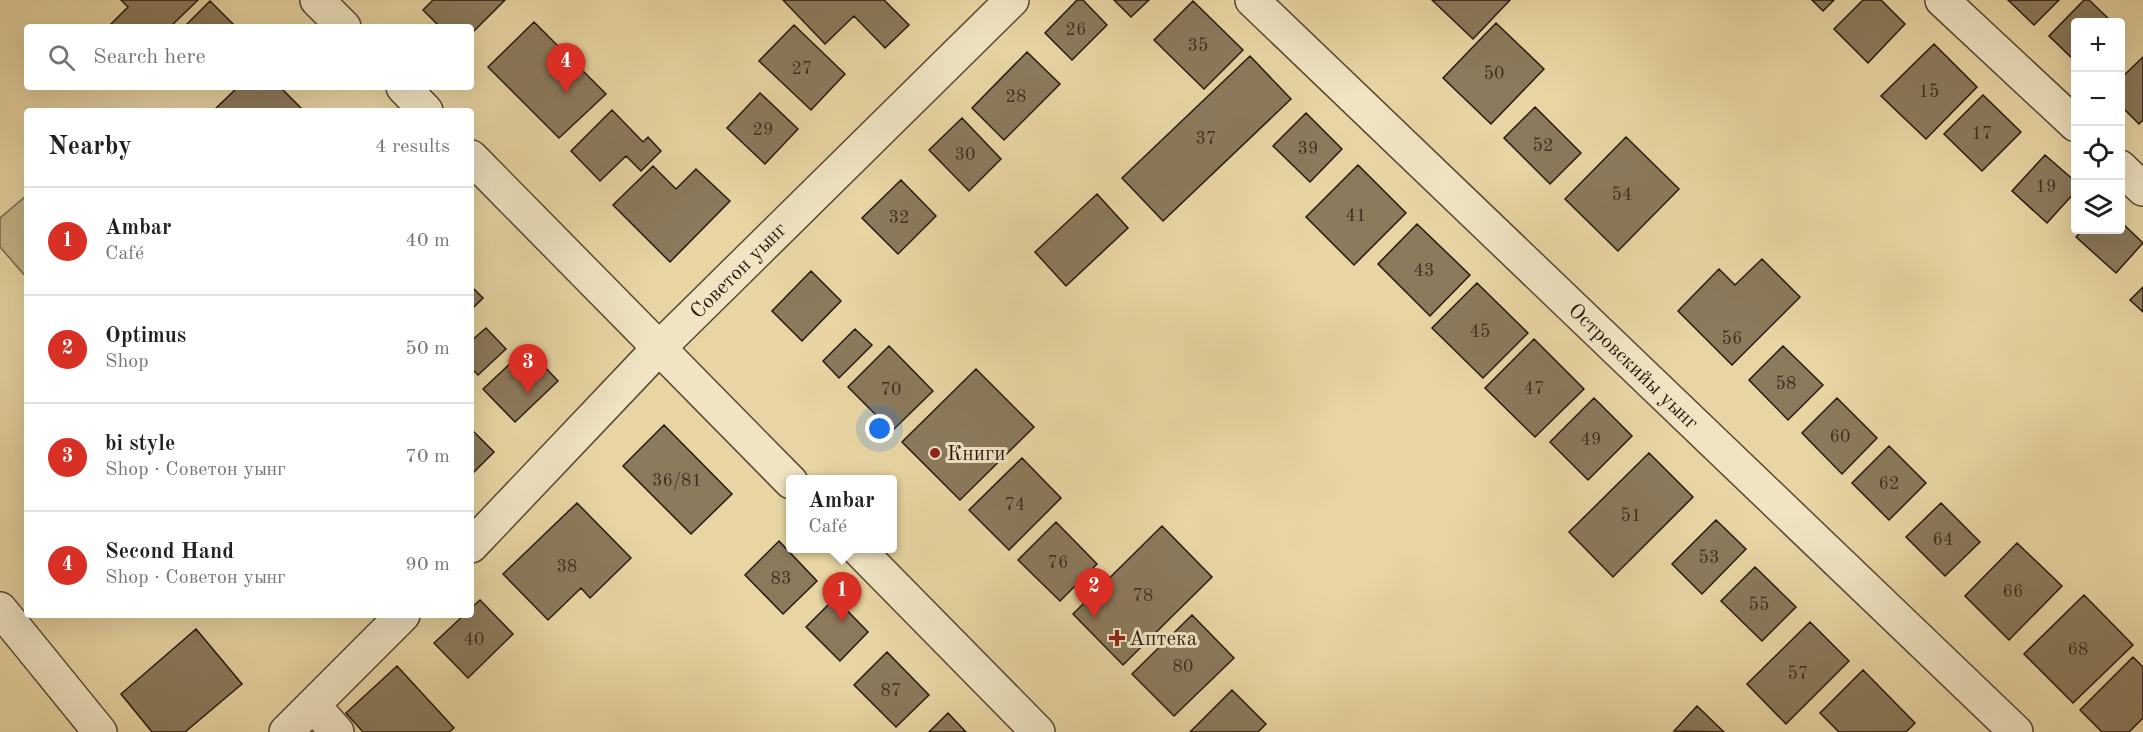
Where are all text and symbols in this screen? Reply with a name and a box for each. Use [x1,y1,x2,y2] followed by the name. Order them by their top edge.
[2071,18,2125,234] map controls
[2071,18,2125,72] button: +
[1066,21,1086,39] house number: 26
[24,24,474,90] search box
[1188,37,1208,55] house number: 35
[45,41,78,74] icon: search
[546,44,586,93] pin: 4
[93,46,206,68] text: Search here
[792,60,812,78] house number: 27
[1484,65,1504,83] house number: 50
[2071,72,2125,126] button: −
[1919,83,1939,101] house number: 15
[1006,88,1026,106] house number: 28
[753,121,773,139] house number: 29
[1972,125,1992,143] house number: 17
[2071,126,2125,180] button: locate
[1196,130,1216,148] house number: 37
[48,134,132,160] text: Nearby
[375,137,450,157] text: 4 results
[1533,137,1553,155] house number: 52
[1298,140,1318,158] house number: 39
[955,146,975,164] house number: 30
[2036,178,2056,196] house number: 19
[2071,180,2125,234] button: layers
[1612,186,1632,204] house number: 54
[1346,207,1366,225] house number: 41
[889,209,909,227] house number: 32
[105,217,172,239] text: Ambar
[687,219,791,323] street label: Советон уынг
[62,231,73,251] text: 1
[405,231,450,251] text: 40 m
[105,244,144,264] text: Café
[1414,262,1434,280] house number: 43
[1564,300,1702,434] street label: Островскийы уынг
[1470,323,1490,341] house number: 45
[105,325,186,347] text: Optimus
[1722,330,1742,348] house number: 56
[62,339,73,359] text: 2
[405,339,450,359] text: 50 m
[508,344,548,394] pin: 3
[105,352,149,372] text: Shop
[1776,375,1796,393] house number: 58
[1524,380,1544,398] house number: 47
[881,381,901,399] house number: 70
[865,414,894,443] your location
[1830,428,1850,446] house number: 60
[1581,431,1601,449] house number: 49
[105,433,175,455] text: bi style
[947,444,1006,465] place label: Книги
[928,446,942,460] marker: Книги
[62,447,73,467] text: 3
[405,447,450,467] text: 70 m
[105,460,286,480] text: Shop · Советон уынг
[652,472,702,490] house number: 36/81
[786,475,897,553] popup
[1879,475,1899,493] house number: 62
[808,490,875,512] text: Ambar
[1005,496,1025,514] house number: 74
[1621,507,1641,525] house number: 51
[808,517,847,537] text: Café
[1933,531,1953,549] house number: 64
[105,541,234,563] text: Second Hand
[1699,549,1719,567] house number: 53
[1048,554,1068,572] house number: 76
[62,555,73,575] text: 4
[405,555,450,575] text: 90 m
[557,558,577,576] house number: 38
[105,568,286,588] text: Shop · Советон уынг
[1074,568,1114,618] pin: 2
[771,570,791,588] house number: 83
[822,572,862,622] pin: 1
[2003,583,2023,601] house number: 66
[1133,587,1153,605] house number: 78
[1749,596,1769,614] house number: 55
[1129,629,1197,650] place label: Аптека
[464,631,484,649] house number: 40
[1110,631,1124,645] marker: Аптека
[2068,641,2088,659] house number: 68
[1173,658,1193,676] house number: 80
[1788,665,1808,683] house number: 57
[881,682,901,700] house number: 87

